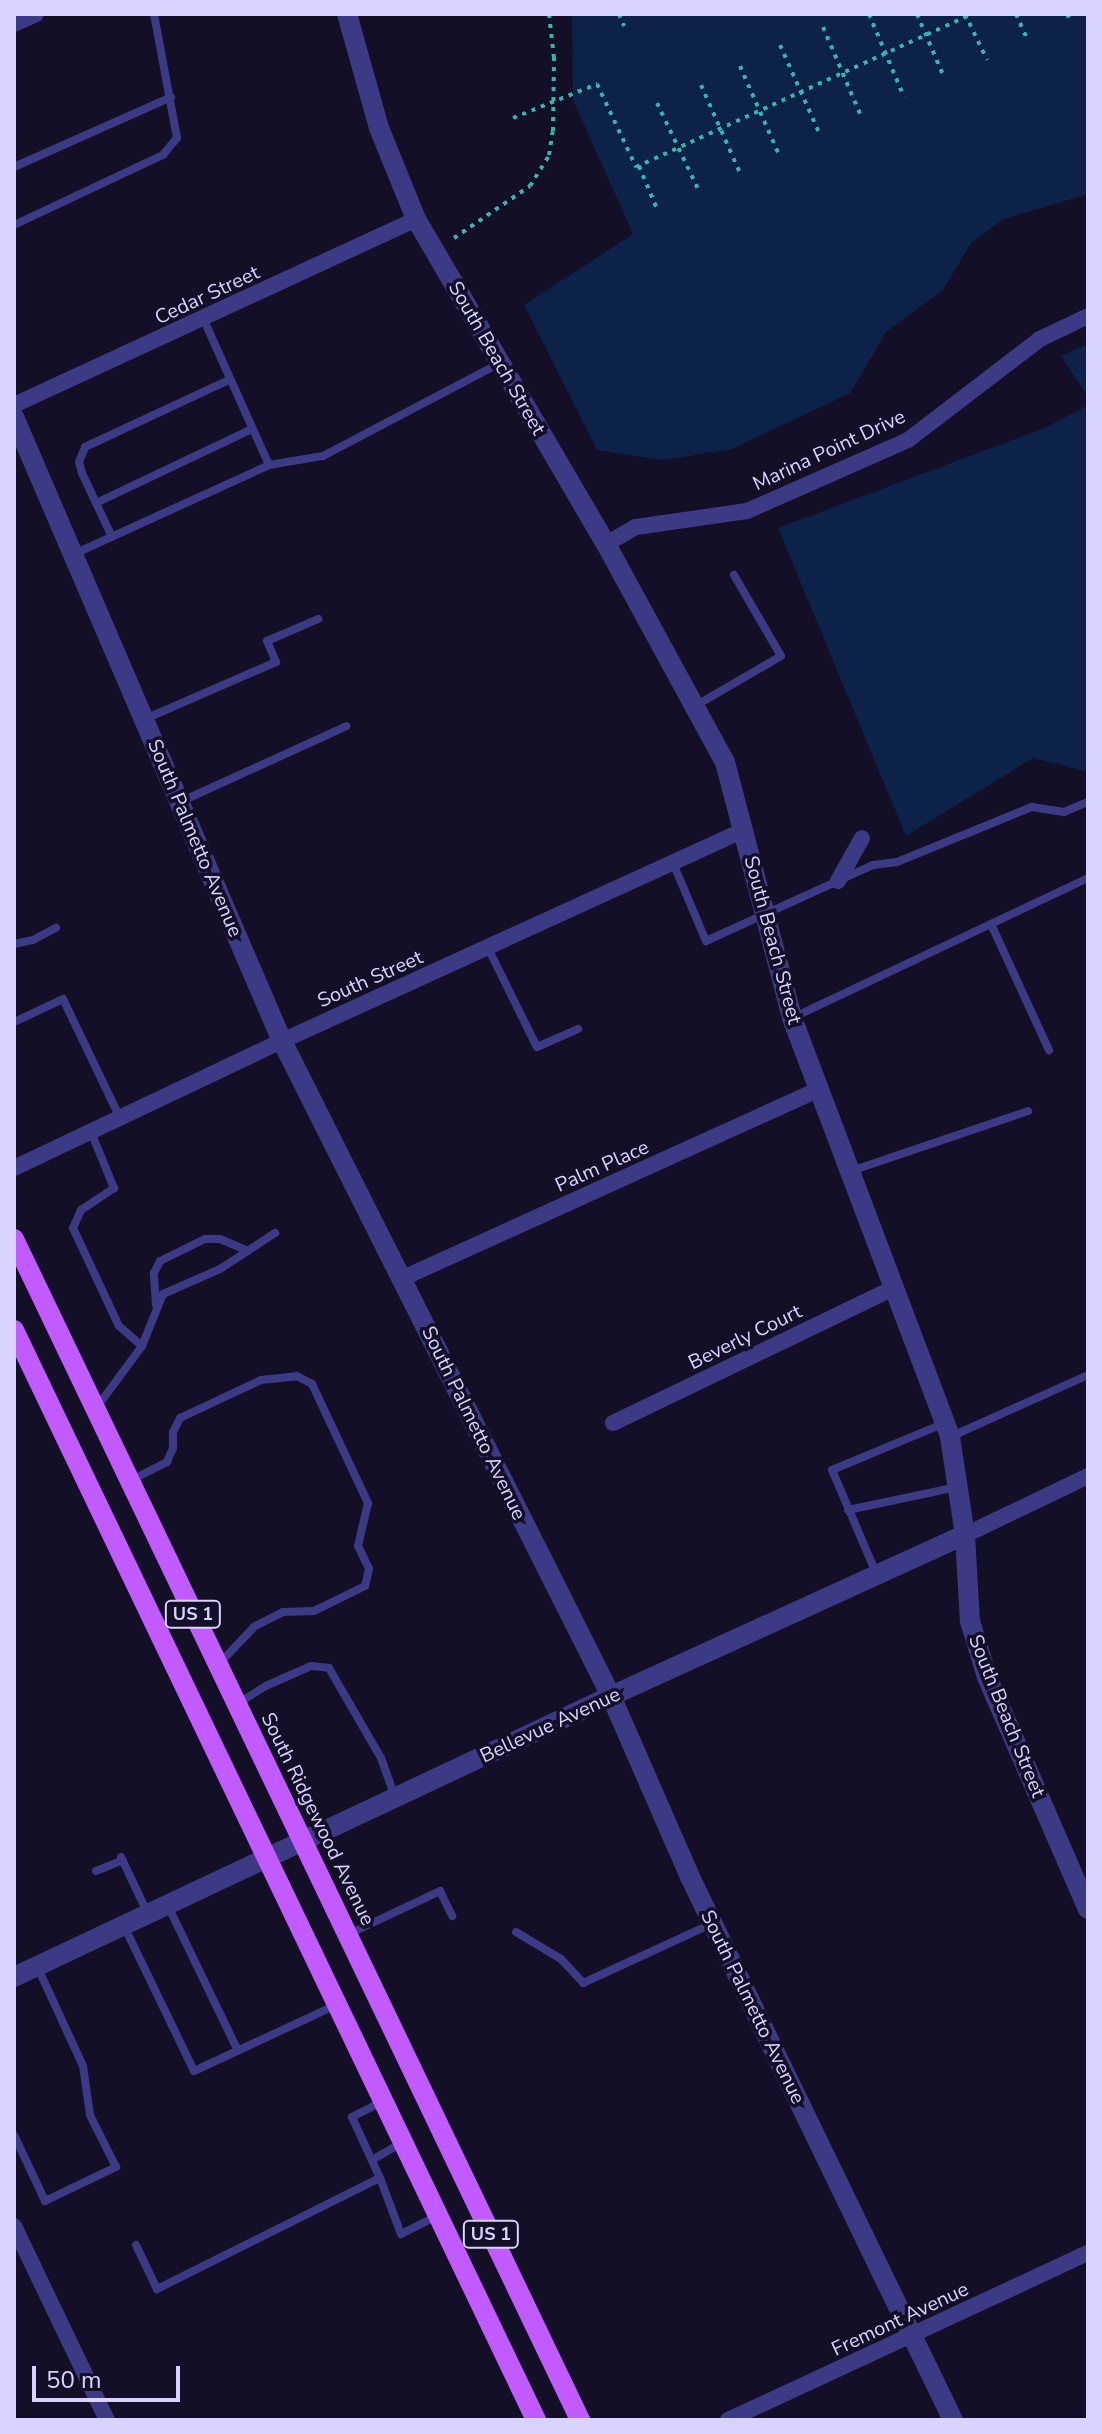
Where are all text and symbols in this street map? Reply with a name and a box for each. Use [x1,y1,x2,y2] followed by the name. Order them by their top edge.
[151,260,263,330] street label: Cedar Street
[443,277,551,439] street label: South Beach Street
[749,404,909,496] street label: Marina Point Drive
[142,735,248,941] street label: South Palmetto Avenue
[739,853,807,1027] street label: South Beach Street
[314,945,426,1013] street label: South Street
[552,1135,652,1197] street label: Palm Place
[685,1299,805,1375] street label: Beverly Court
[417,1322,531,1524] street label: South Palmetto Avenue
[163,1600,223,1628] road number: US 1
[963,1631,1051,1801] street label: South Beach Street
[476,1682,624,1768] street label: Bellevue Avenue
[256,1709,380,1929] street label: South Ridgewood Avenue
[696,1906,810,2108] street label: South Palmetto Avenue
[461,2220,521,2248] road number: US 1
[828,2277,972,2361] street label: Fremont Avenue
[36,2350,184,2400] scale bar
[46,2364,102,2396] text: 50 m

